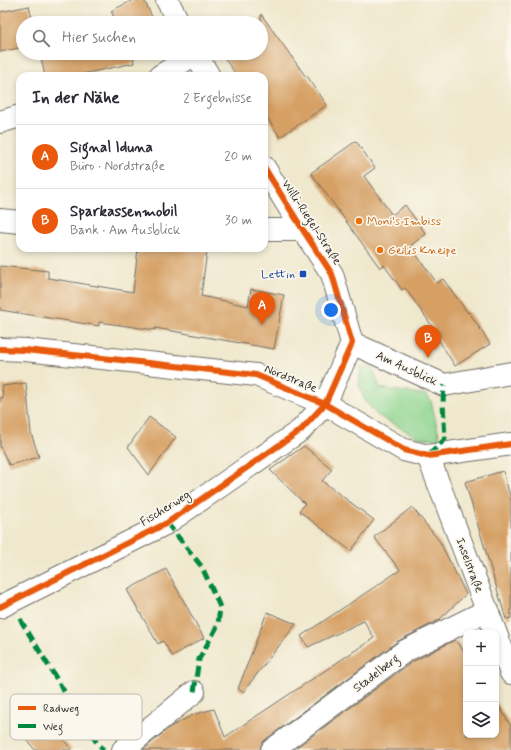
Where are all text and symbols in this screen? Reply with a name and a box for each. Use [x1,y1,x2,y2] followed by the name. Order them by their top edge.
[16,16,268,60] search box
[30,27,52,49] icon: search
[62,28,136,48] text: Hier suchen
[32,87,120,109] text: In der Nähe
[183,90,252,107] text: 2 Ergebnisse
[70,138,153,158] text: Signal Iduna
[41,148,49,165] text: A
[224,148,252,165] text: 20 m
[70,158,165,175] text: Büro · Nordstraße
[277,177,345,269] street label: Willi-Riegel-Straße
[70,202,177,222] text: Sparkassenmobil
[41,212,49,229] text: B
[225,212,252,229] text: 30 m
[367,214,441,230] place label: Moni's Imbiss
[354,216,364,226] marker: Moni's Imbiss
[70,222,180,239] text: Bank · Am Ausblick
[388,243,456,259] place label: Geilis Kneipe
[375,245,385,255] marker: Geilis Kneipe
[261,267,295,283] place label: Lettin
[298,269,308,279] marker: Lettin
[249,292,275,325] pin: A
[321,300,341,320] your location
[415,325,441,358] pin: B
[373,348,440,390] street label: Am Ausblick
[262,361,320,397] street label: Nordstraße
[137,487,194,531] street label: Fischerweg
[451,536,487,595] street label: Inselstraße
[463,630,499,738] map controls
[463,630,499,666] button: +
[350,651,404,697] street label: Stadelberg
[463,666,499,702] button: −
[10,694,142,740] legend
[43,702,79,716] text: Radweg
[463,702,499,738] button: layers
[43,720,63,736] text: Weg

